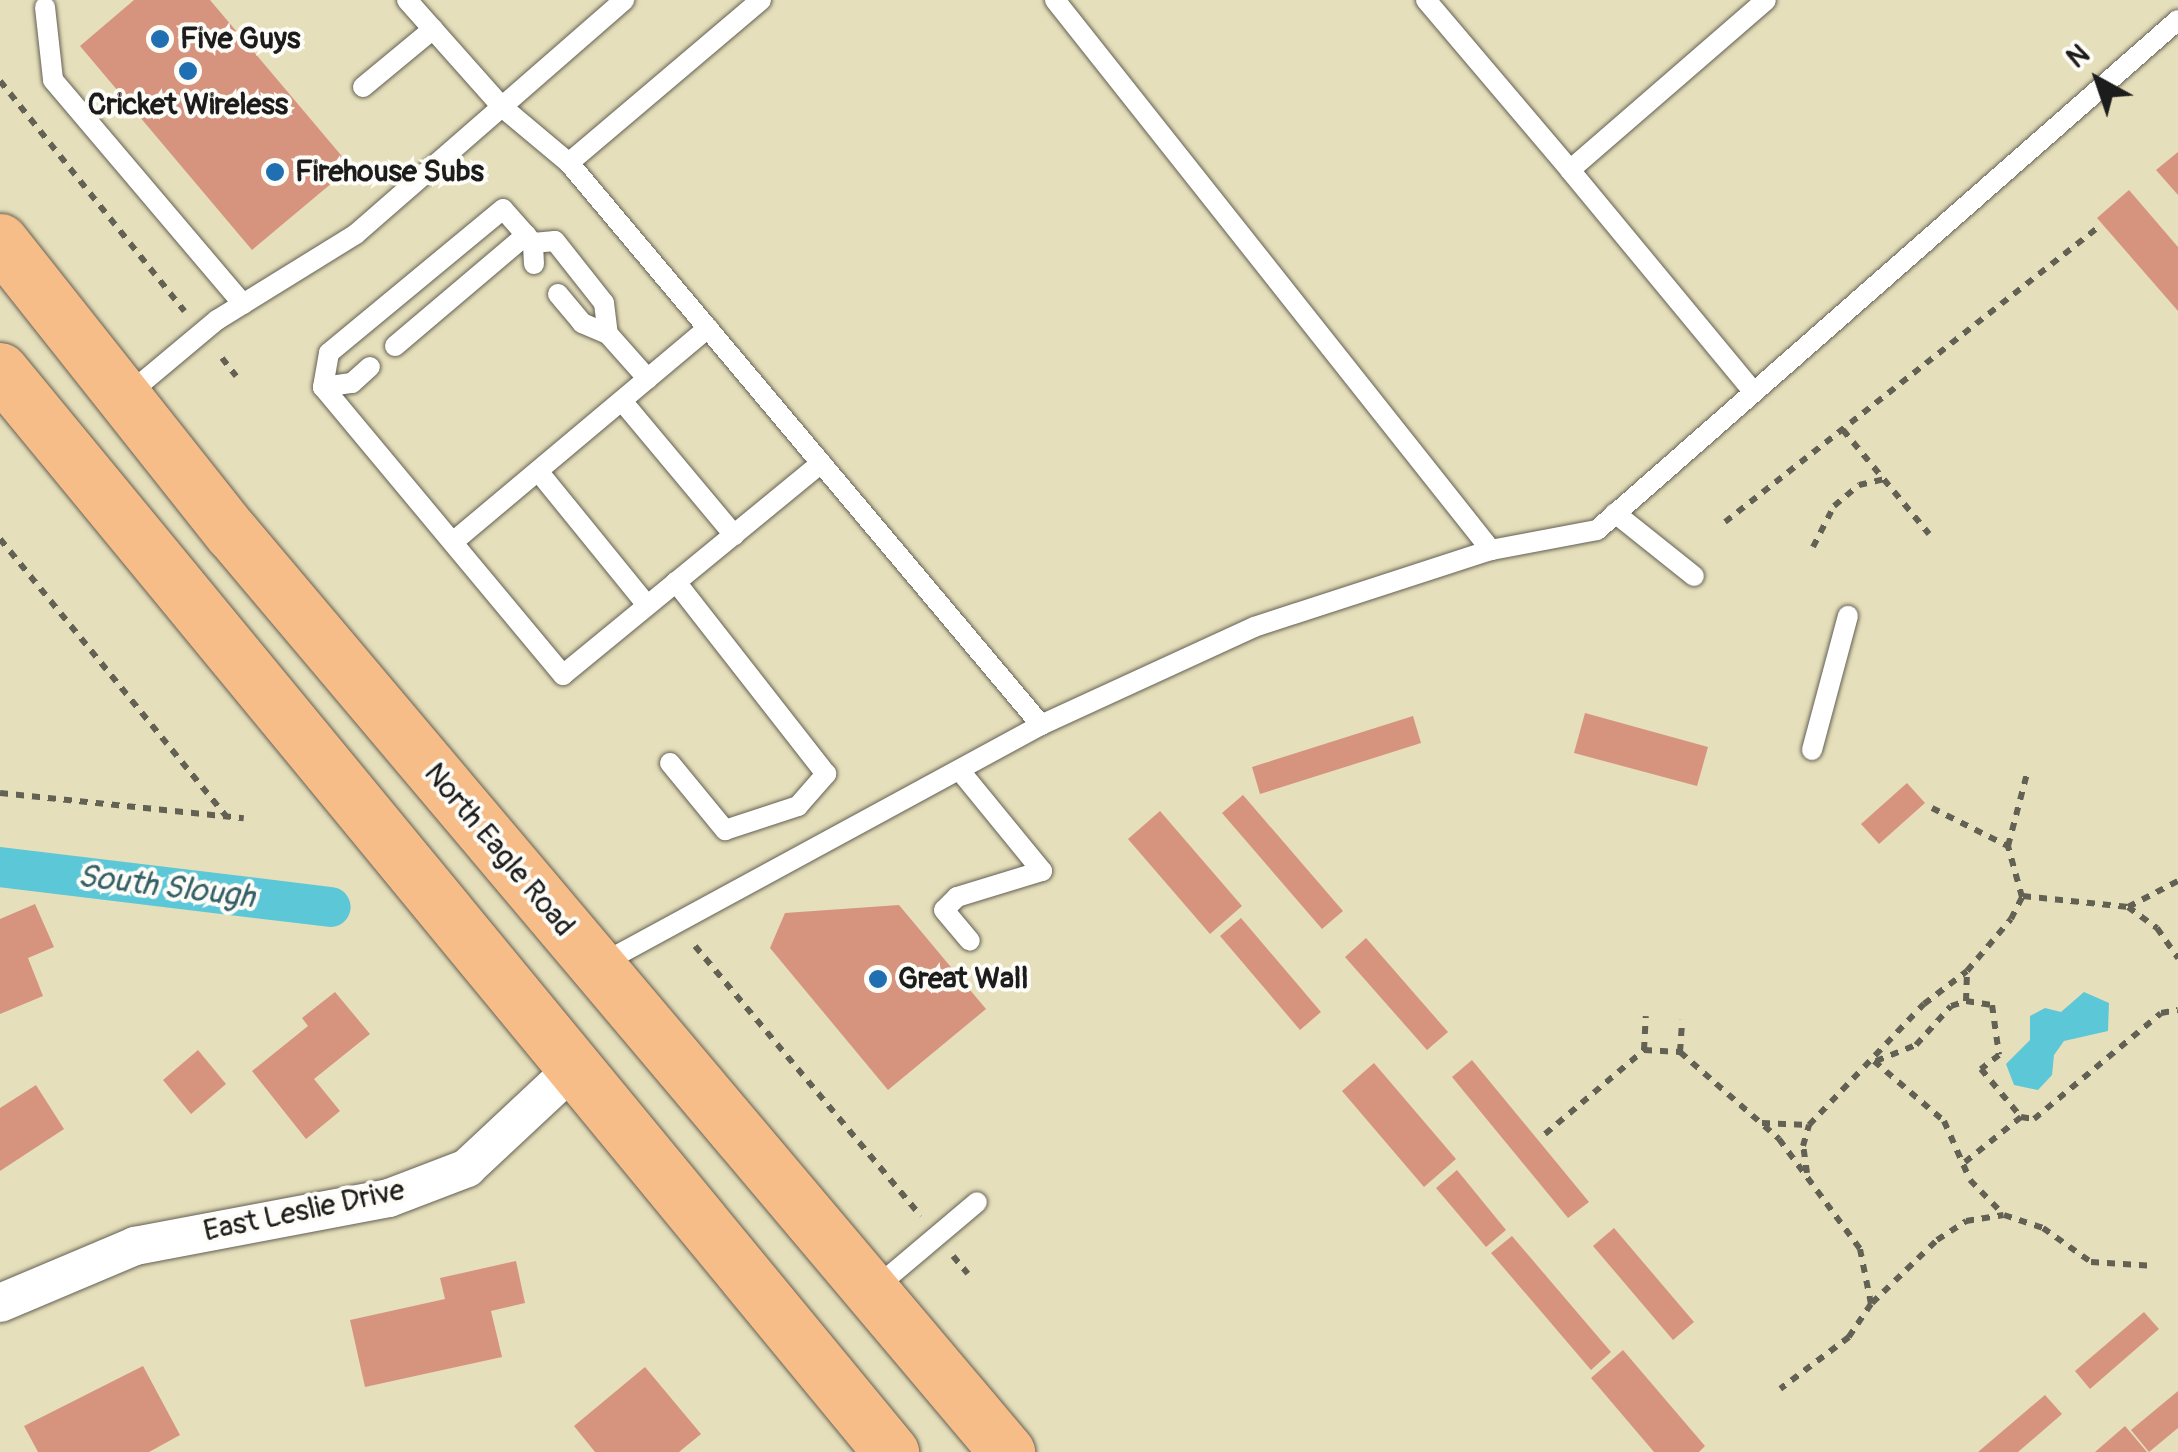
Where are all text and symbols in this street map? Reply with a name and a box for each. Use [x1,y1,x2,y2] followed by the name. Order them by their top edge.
[180,21,300,57] place label: Five Guys
[149,28,171,50] marker: Five Guys
[2048,30,2148,130] north arrow
[2060,37,2097,76] text: N
[177,60,199,82] marker: Cricket Wireless
[88,87,288,123] place label: Cricket Wireless
[295,154,484,190] place label: Firehouse Subs
[264,161,286,183] marker: Firehouse Subs
[416,756,582,944] street label: North Eagle Road
[75,857,257,917] water label: South Slough
[898,961,1028,997] place label: Great Wall
[867,968,889,990] marker: Great Wall
[200,1172,408,1250] street label: East Leslie Drive

